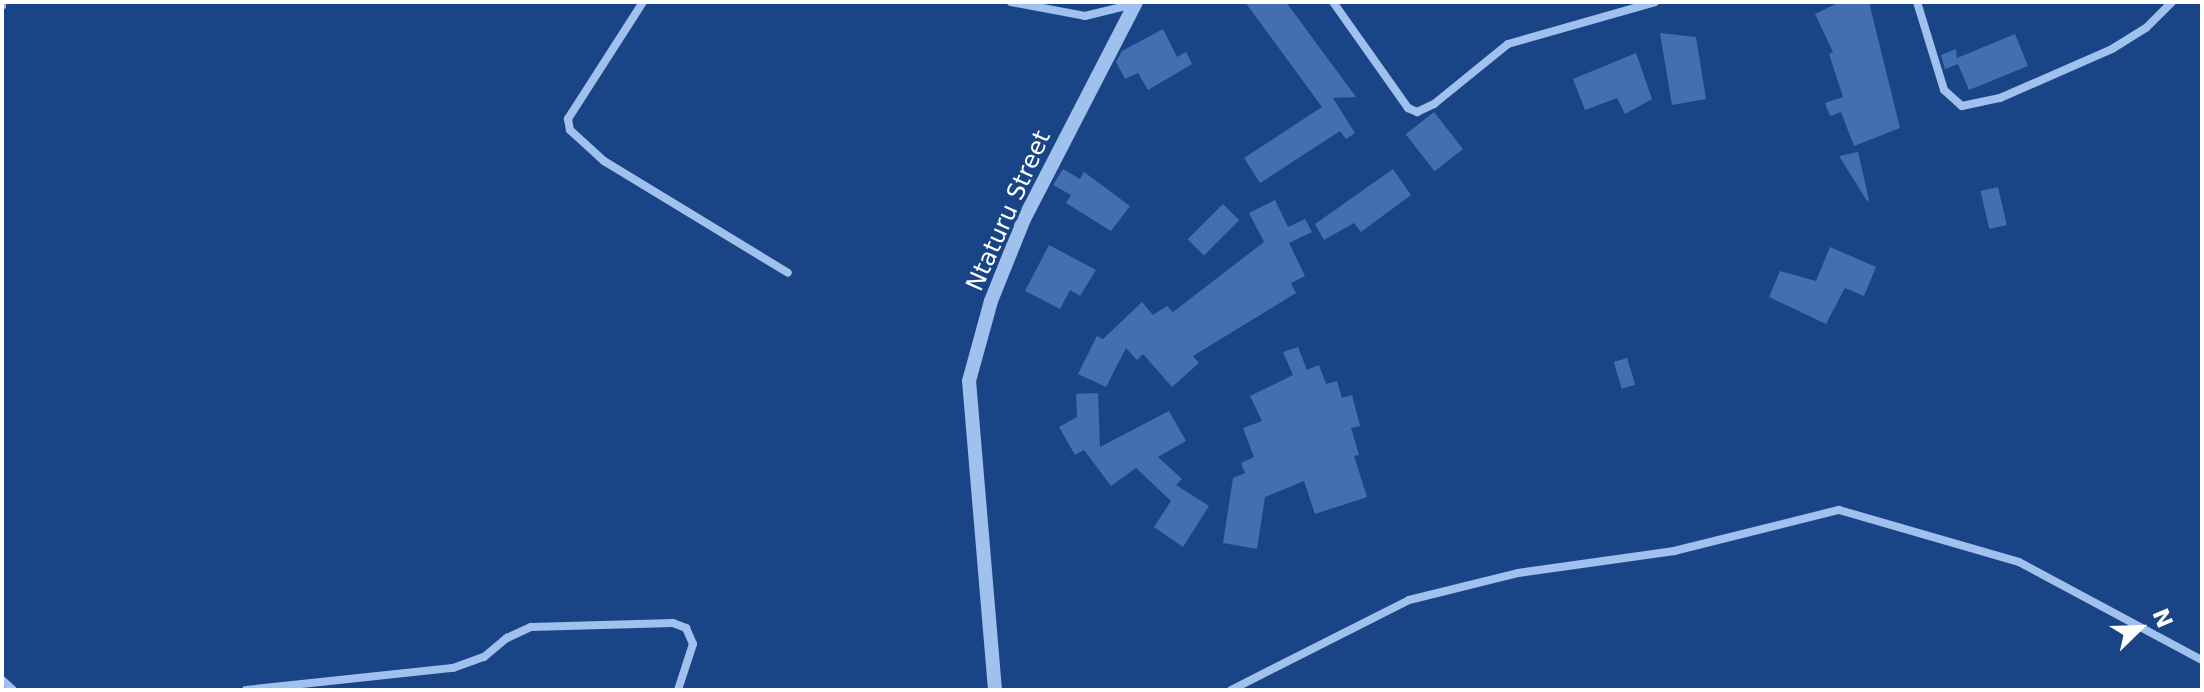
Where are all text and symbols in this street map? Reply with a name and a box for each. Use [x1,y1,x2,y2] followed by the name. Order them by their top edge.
[961,126,1057,296] street label: Ntaturu Street
[2100,588,2180,668] north arrow
[2147,605,2178,632] text: N

